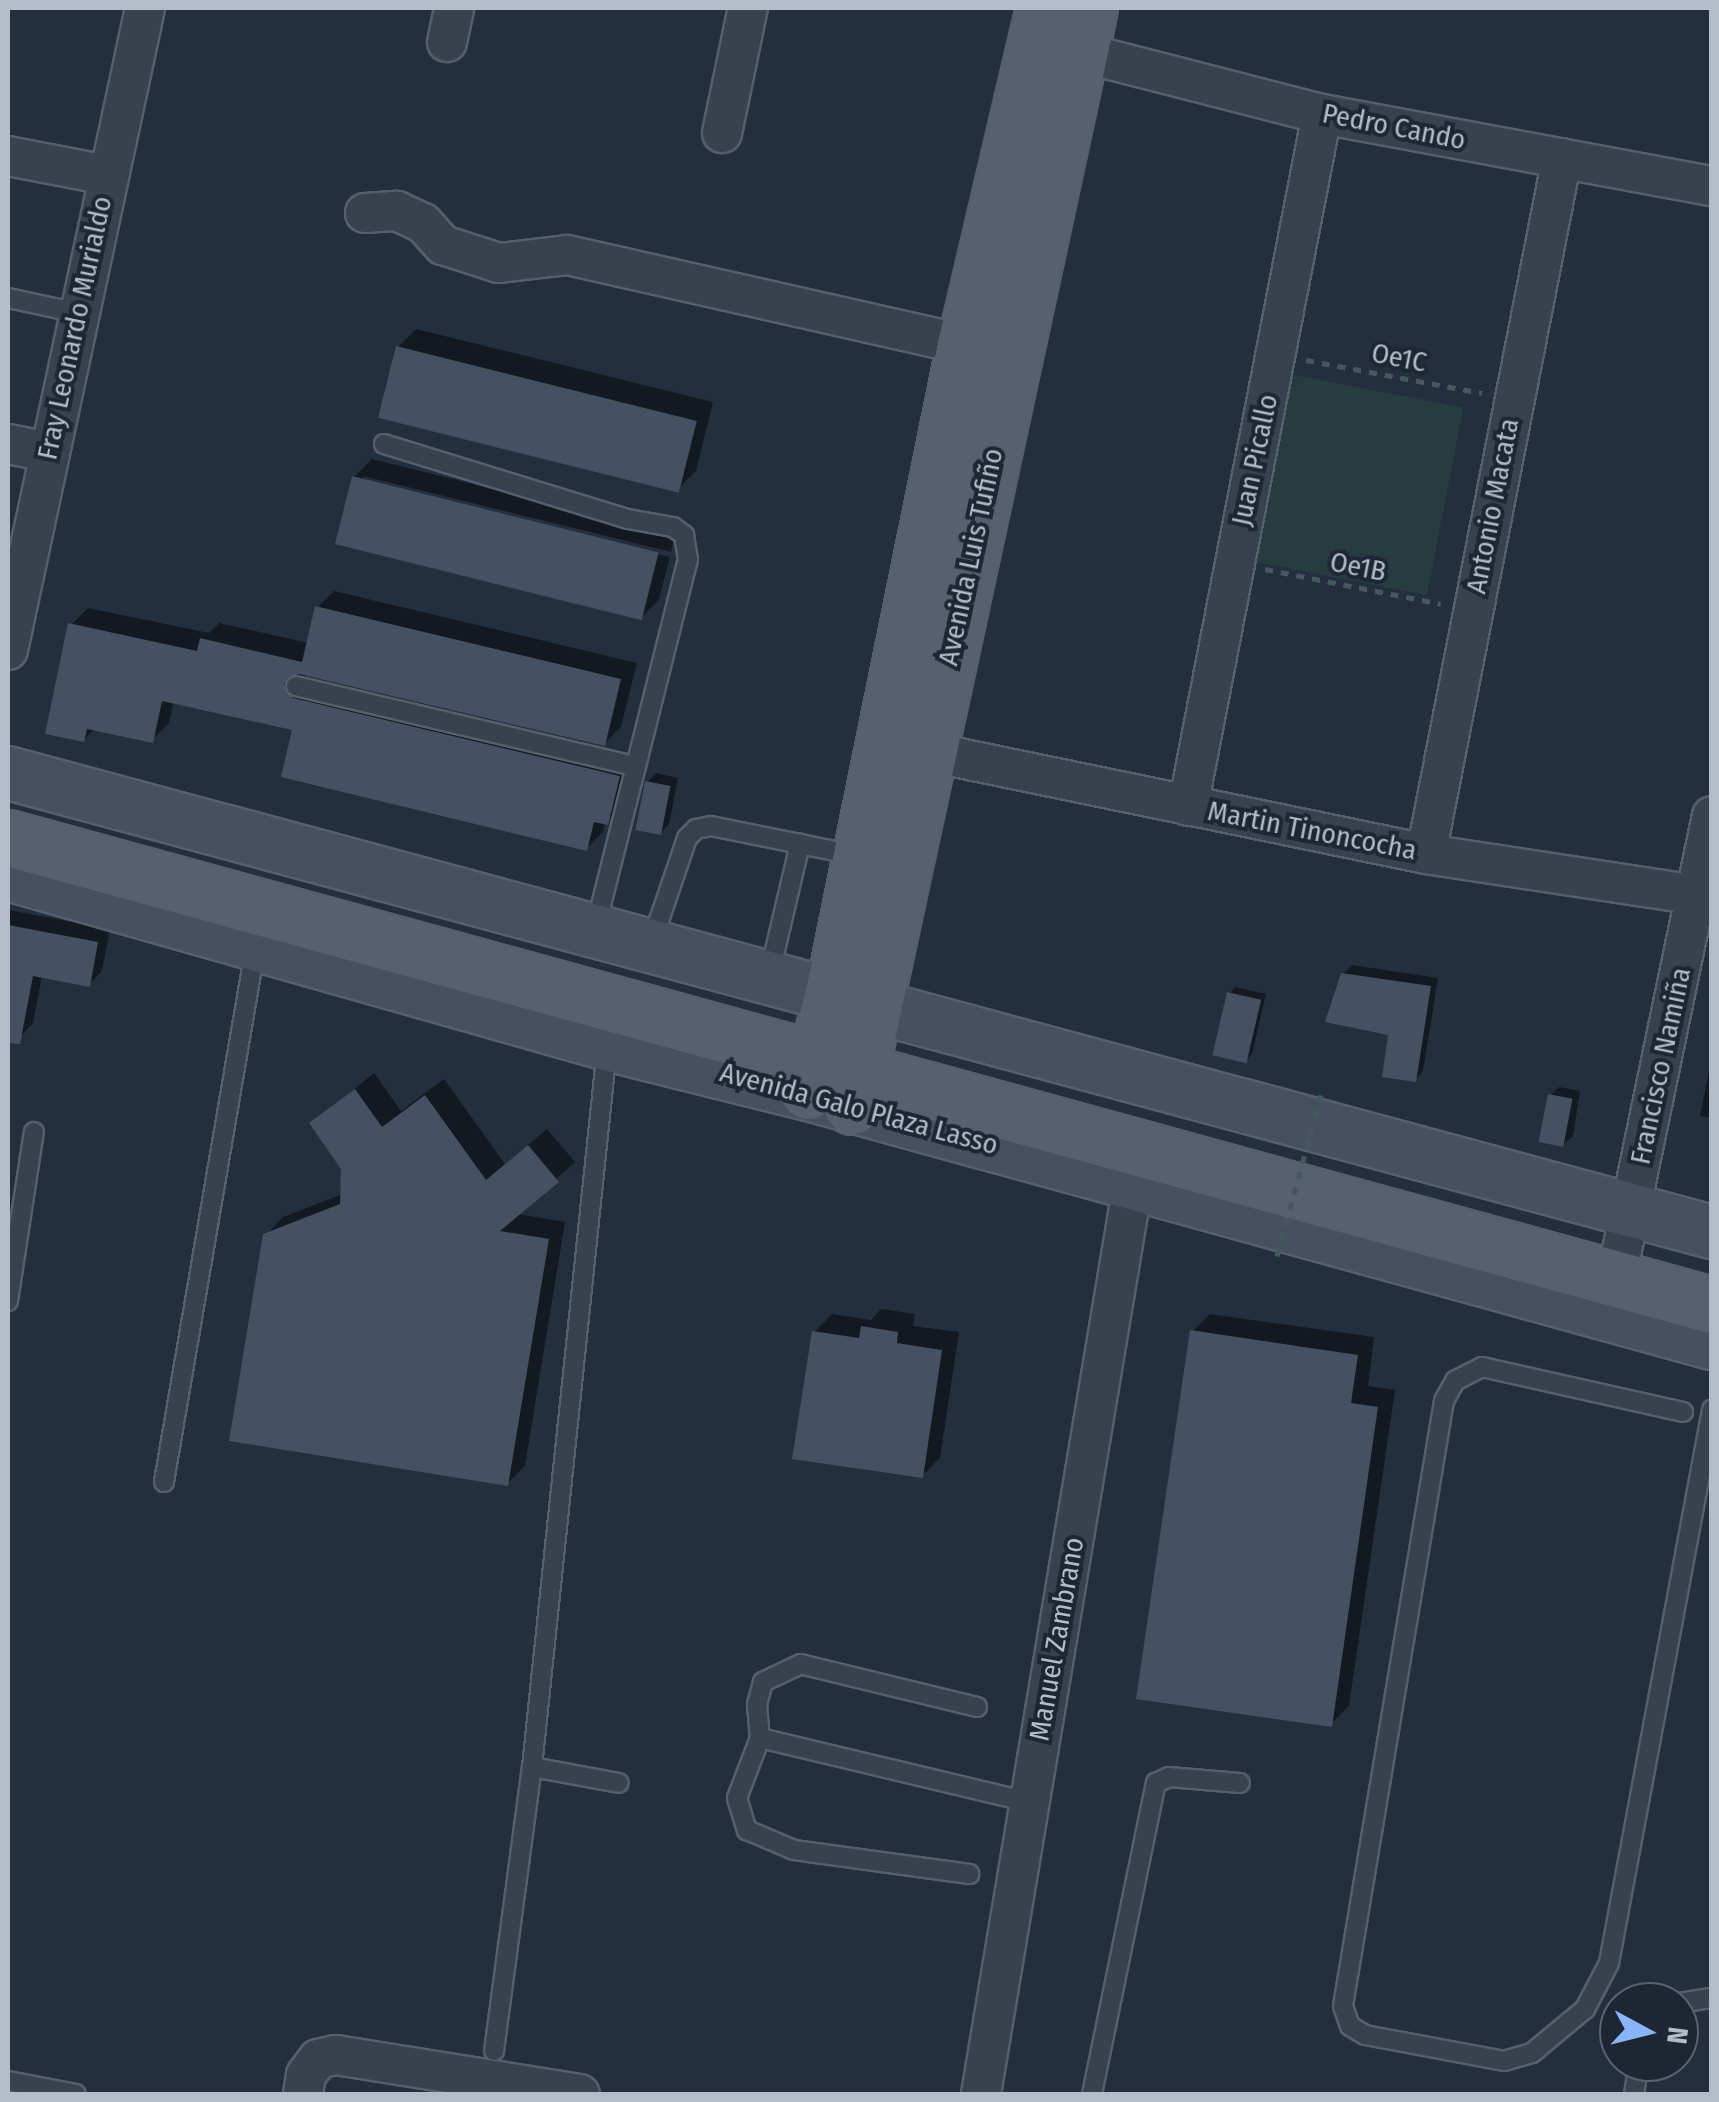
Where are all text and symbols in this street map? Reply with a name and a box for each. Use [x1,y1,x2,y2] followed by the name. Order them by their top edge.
[1320,97,1468,157] street label: Pedro Cando
[31,193,119,463] street label: Fray Leonardo Murialdo
[1369,336,1429,380] street label: Oe1C
[1225,391,1285,529] street label: Juan Picallo
[1460,416,1526,596] street label: Antonio Macata
[932,445,1010,669] street label: Avenida Luis Tufiño
[1327,545,1389,589] street label: Oe1B
[1205,794,1419,868] street label: Martin Tinoncocha
[1624,965,1698,1167] street label: Francisco Namiña
[716,1056,1002,1162] street label: Avenida Galo Plaza Lasso
[1023,1535,1091,1743] street label: Manuel Zambrano
[1599,1982,1699,2082] north arrow
[1660,2025,1695,2046] text: N

